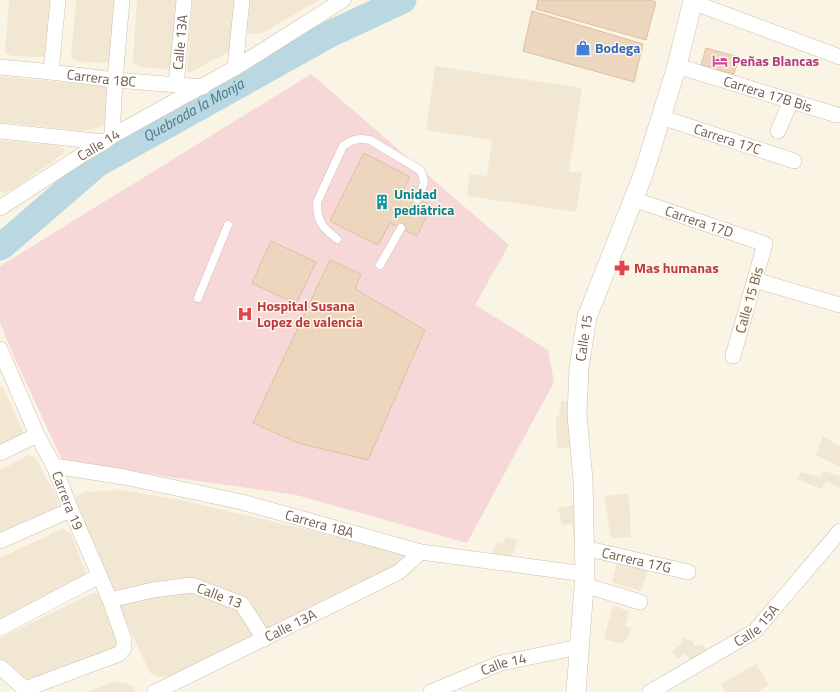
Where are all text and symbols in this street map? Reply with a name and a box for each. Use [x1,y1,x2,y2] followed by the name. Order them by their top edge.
[166,13,193,71] street label: Calle 13A
[595,37,640,58] place label: Bodega
[574,39,592,57] shop icon: Bodega
[732,50,820,71] place label: Peñas Blancas
[711,52,729,70] hotel icon: Peñas Blancas
[66,63,137,92] street label: Carrera 18C
[721,70,815,117] street label: Carrera 17B Bis
[138,72,249,147] water label: Quebrada la Monja
[691,118,764,160] street label: Carrera 17C
[73,123,123,166] street label: Calle 14
[394,183,455,220] place label: Unidad pediátrica
[373,193,391,211] building icon: Unidad pediátrica
[662,200,736,243] street label: Carrera 17D
[634,257,719,278] place label: Mas humanas
[613,259,631,277] pharmacy icon: Mas humanas
[729,264,768,336] street label: Calle 15 Bis
[257,295,363,332] place label: Hospital Susana Lopez de valencia
[236,305,254,323] hospital icon: Hospital Susana Lopez de valencia
[569,313,597,363] street label: Calle 15
[47,468,89,533] street label: Carrera 19
[283,504,357,543] street label: Carrera 18A
[600,541,673,578] street label: Carrera 17G
[194,577,245,613] street label: Calle 13
[730,599,784,651] street label: Calle 15A
[261,603,320,647] street label: Calle 13A
[477,647,528,680] street label: Calle 14

